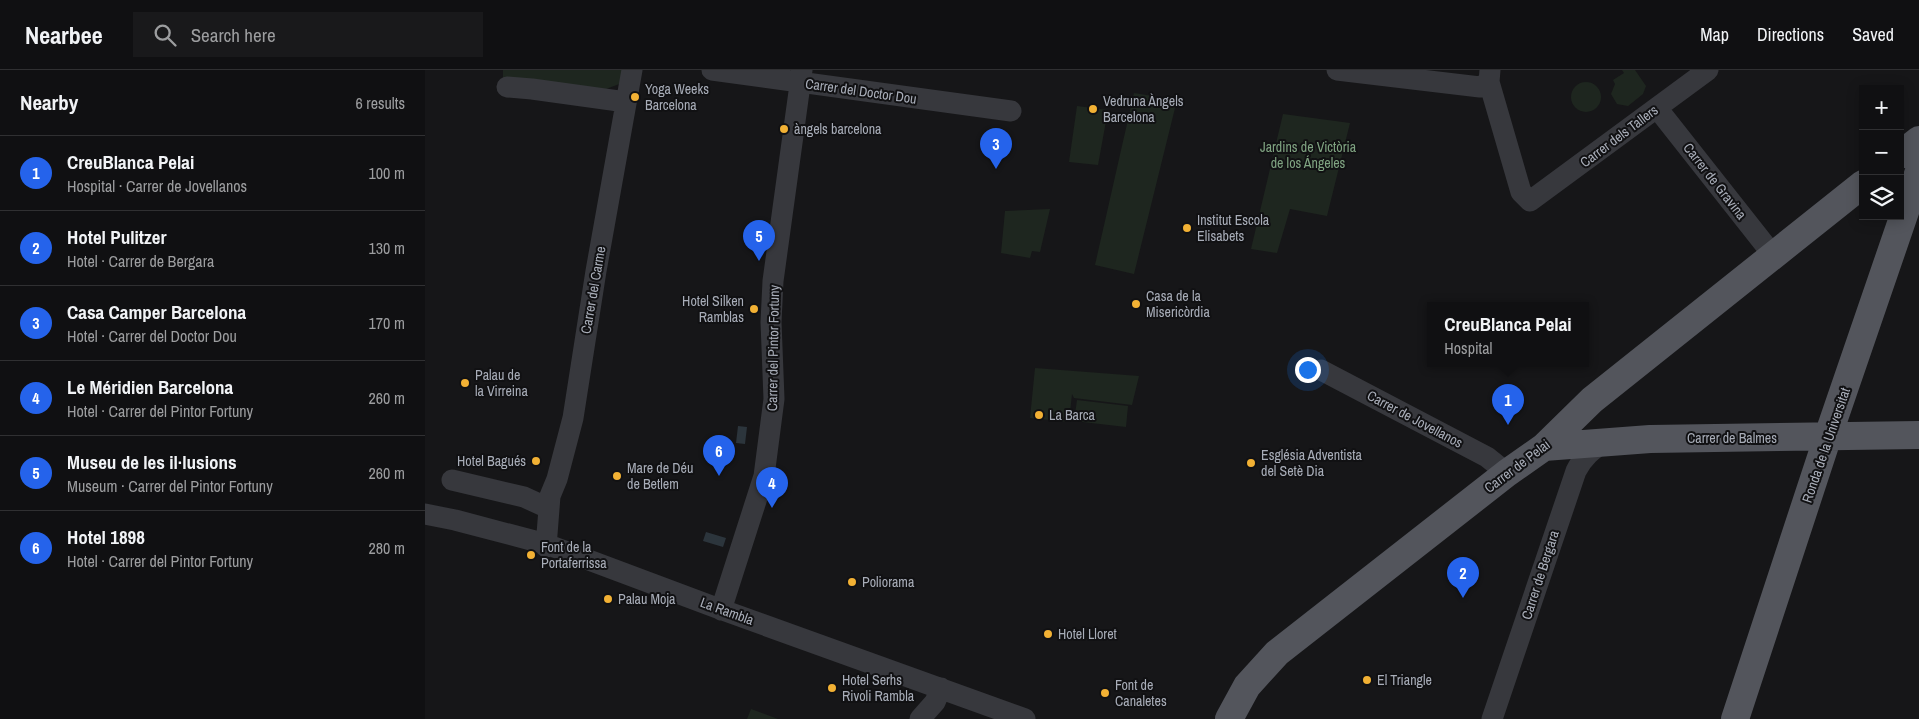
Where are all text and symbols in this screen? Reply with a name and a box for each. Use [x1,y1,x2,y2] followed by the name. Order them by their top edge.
[133,12,483,57] search box
[25,19,103,51] text: Nearbee
[151,21,179,49] icon: search
[191,22,276,48] text: Search here
[1700,22,1729,47] text: Map
[1757,22,1824,47] text: Directions
[1852,22,1894,47] text: Saved
[804,74,918,108] street label: Carrer del Doctor Dou
[645,80,709,114] place label: Yoga Weeks Barcelona
[1859,85,1904,220] map controls
[1859,85,1904,130] button: +
[20,88,78,117] text: Nearby
[629,91,641,103] marker: Yoga Weeks Barcelona
[355,92,405,114] text: 6 results
[1103,92,1184,126] place label: Vedruna Àngels Barcelona
[1576,101,1662,171] street label: Carrer dels Tallers
[1087,103,1099,115] marker: Vedruna Àngels Barcelona
[794,120,882,138] place label: àngels barcelona
[778,123,790,135] marker: àngels barcelona
[980,128,1012,169] pin: 3
[1859,130,1904,175] button: −
[1260,138,1357,172] park label: Jardins de Victòria de los Ángeles
[1679,139,1751,223] street label: Carrer de Gravina
[67,149,194,175] text: CreuBlanca Pelai
[32,162,40,184] text: 1
[369,162,405,184] text: 100 m
[67,175,247,197] text: Hospital · Carrer de Jovellanos
[1859,175,1904,220] button: layers
[1197,211,1270,245] place label: Institut Escola Elisabets
[743,220,775,261] pin: 5
[1181,222,1193,234] marker: Institut Escola Elisabets
[67,224,167,250] text: Hotel Pulitzer
[32,237,40,259] text: 2
[369,237,405,259] text: 130 m
[576,245,610,335] street label: Carrer del Carme
[67,250,214,272] text: Hotel · Carrer de Bergara
[763,284,783,411] street label: Carrer del Pintor Fortuny
[1146,287,1210,321] place label: Casa de la Misericòrdia
[682,292,744,326] place label: Hotel Silken Ramblas
[1130,298,1142,310] marker: Casa de la Misericòrdia
[67,299,246,325] text: Casa Camper Barcelona
[1427,302,1589,367] popup
[748,303,760,315] marker: Hotel Silken Ramblas
[1444,311,1572,337] text: CreuBlanca Pelai
[32,312,40,334] text: 3
[369,312,405,334] text: 170 m
[67,325,237,347] text: Hotel · Carrer del Doctor Dou
[1444,337,1492,359] text: Hospital
[1295,357,1321,383] your location
[475,366,528,400] place label: Palau de la Virreina
[67,374,233,400] text: Le Méridien Barcelona
[459,377,471,389] marker: Palau de la Virreina
[1492,384,1524,425] pin: 1
[1798,385,1854,505] street label: Ronda de la Universitat
[1364,386,1466,452] street label: Carrer de Jovellanos
[32,387,40,409] text: 4
[369,387,405,409] text: 260 m
[67,400,253,422] text: Hotel · Carrer del Pintor Fortuny
[1049,406,1096,424] place label: La Barca
[1033,409,1045,421] marker: La Barca
[1687,429,1777,447] street label: Carrer de Balmes
[703,435,735,476] pin: 6
[1480,435,1554,497] street label: Carrer de Pelai
[1261,446,1362,480] place label: Església Adventista del Setè Dia
[67,449,237,475] text: Museu de les il·lusions
[457,452,526,470] place label: Hotel Bagués
[530,455,542,467] marker: Hotel Bagués
[1245,457,1257,469] marker: Església Adventista del Setè Dia
[627,459,693,493] place label: Mare de Déu de Betlem
[32,462,40,484] text: 5
[369,462,405,484] text: 260 m
[756,467,788,508] pin: 4
[611,470,623,482] marker: Mare de Déu de Betlem
[67,475,273,497] text: Museum · Carrer del Pintor Fortuny
[67,524,145,550] text: Hotel 1898
[1517,528,1563,622] street label: Carrer de Bergara
[32,537,40,559] text: 6
[369,537,405,559] text: 280 m
[541,538,607,572] place label: Font de la Portaferrissa
[525,549,537,561] marker: Font de la Portaferrissa
[67,550,253,572] text: Hotel · Carrer del Pintor Fortuny
[1447,557,1479,598] pin: 2
[862,573,915,591] place label: Poliorama
[846,576,858,588] marker: Poliorama
[618,590,676,608] place label: Palau Moja
[602,593,614,605] marker: Palau Moja
[698,593,757,629] street label: La Rambla
[1058,625,1117,643] place label: Hotel Lloret
[1042,628,1054,640] marker: Hotel Lloret
[842,671,915,705] place label: Hotel Serhs Rivoli Rambla
[1377,671,1432,689] place label: El Triangle
[1361,674,1373,686] marker: El Triangle
[1115,676,1167,710] place label: Font de Canaletes
[826,682,838,694] marker: Hotel Serhs Rivoli Rambla
[1099,687,1111,699] marker: Font de Canaletes

